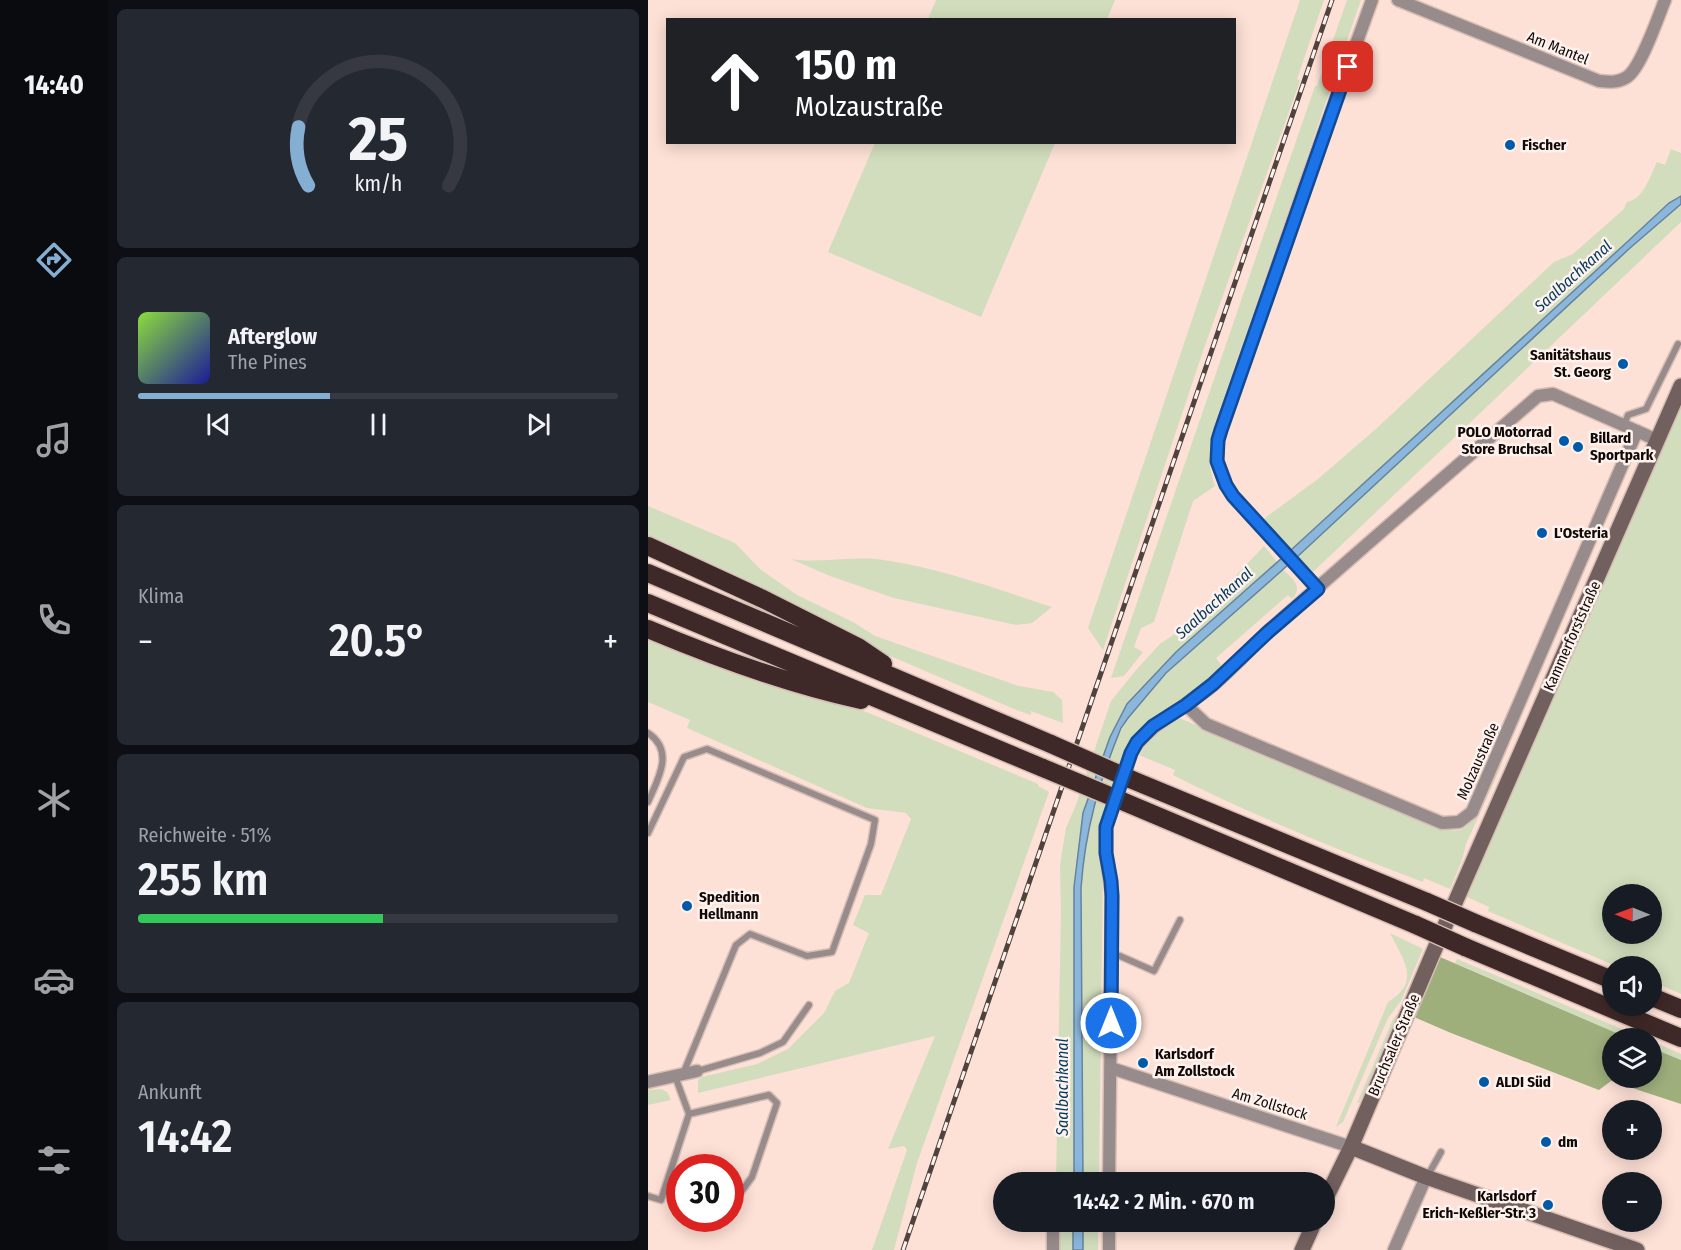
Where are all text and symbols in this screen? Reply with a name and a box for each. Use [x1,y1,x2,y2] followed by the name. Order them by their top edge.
[1525,27,1592,69] street label: Am Mantel
[795,40,897,90] text: 150 m
[1322,41,1373,92] pin
[696,42,774,120] icon: ahead
[1331,50,1364,83] icon: arrive
[24,69,84,101] text: 14:40
[795,91,943,123] text: Molzaustraße
[347,102,408,177] text: 25
[1522,136,1567,154] place label: Fischer
[1503,138,1517,152] marker: Fischer
[354,171,402,197] text: km/h
[1530,236,1616,316] water label: Saalbachkanal
[33,239,75,281] icon: directions
[228,323,317,350] text: Afterglow
[1530,346,1612,381] place label: Sanitätshaus St. Georg
[228,350,307,374] text: The Pines
[1616,357,1630,371] marker: Sanitätshaus St. Georg
[202,408,235,441] icon: previous
[362,408,395,441] icon: pause
[522,408,555,441] icon: next
[33,419,75,461] icon: music
[1457,423,1553,458] place label: POLO Motorrad Store Bruchsal
[1590,429,1654,464] place label: Billard Sportpark
[1557,434,1571,448] marker: POLO Motorrad Store Bruchsal
[1571,440,1585,454] marker: Billard Sportpark
[1554,524,1609,542] place label: L'Osteria
[1535,526,1549,540] marker: L'Osteria
[1171,563,1257,643] water label: Saalbachkanal
[1540,578,1604,694] street label: Kammerforststraße
[138,584,184,608] text: Klima
[33,599,75,641] icon: phone
[329,614,427,668] text: 20.5°
[138,622,153,662] text: −
[603,622,618,662] text: +
[1453,720,1503,802] street label: Molzaustraße
[33,779,75,821] icon: climate
[138,823,271,847] text: Reichweite · 51%
[138,853,268,907] text: 255 km
[1602,884,1662,944] north arrow
[1602,884,1662,1232] map controls
[699,888,760,923] place label: Spedition Hellmann
[680,899,694,913] marker: Spedition Hellmann
[1602,956,1662,1016] button: sound
[33,959,75,1001] icon: car
[1079,991,1143,1055] position arrow
[1364,991,1424,1099] street label: Bruchsaler Straße
[1602,1028,1662,1088] button: layers
[1053,1038,1072,1137] water label: Saalbachkanal
[1154,1045,1235,1080] place label: Karlsdorf Am Zollstock
[1136,1056,1150,1070] marker: Karlsdorf Am Zollstock
[1495,1073,1551,1091] place label: ALDI Süd
[1477,1075,1491,1089] marker: ALDI Süd
[138,1080,202,1104] text: Ankunft
[1230,1084,1310,1124] street label: Am Zollstock
[1602,1100,1662,1160] button: +
[138,1110,232,1164] text: 14:42
[1558,1133,1578,1151] place label: dm
[1539,1135,1553,1149] marker: dm
[33,1139,75,1181] icon: filters
[666,1154,744,1232] speed limit sign: 30
[1602,1172,1662,1232] button: −
[1423,1187,1537,1222] place label: Karlsdorf Erich-Keßler-Str. 3
[1073,1188,1255,1215] text: 14:42 · 2 Min. · 670 m
[1541,1198,1555,1212] marker: Karlsdorf Erich-Keßler-Str. 3

